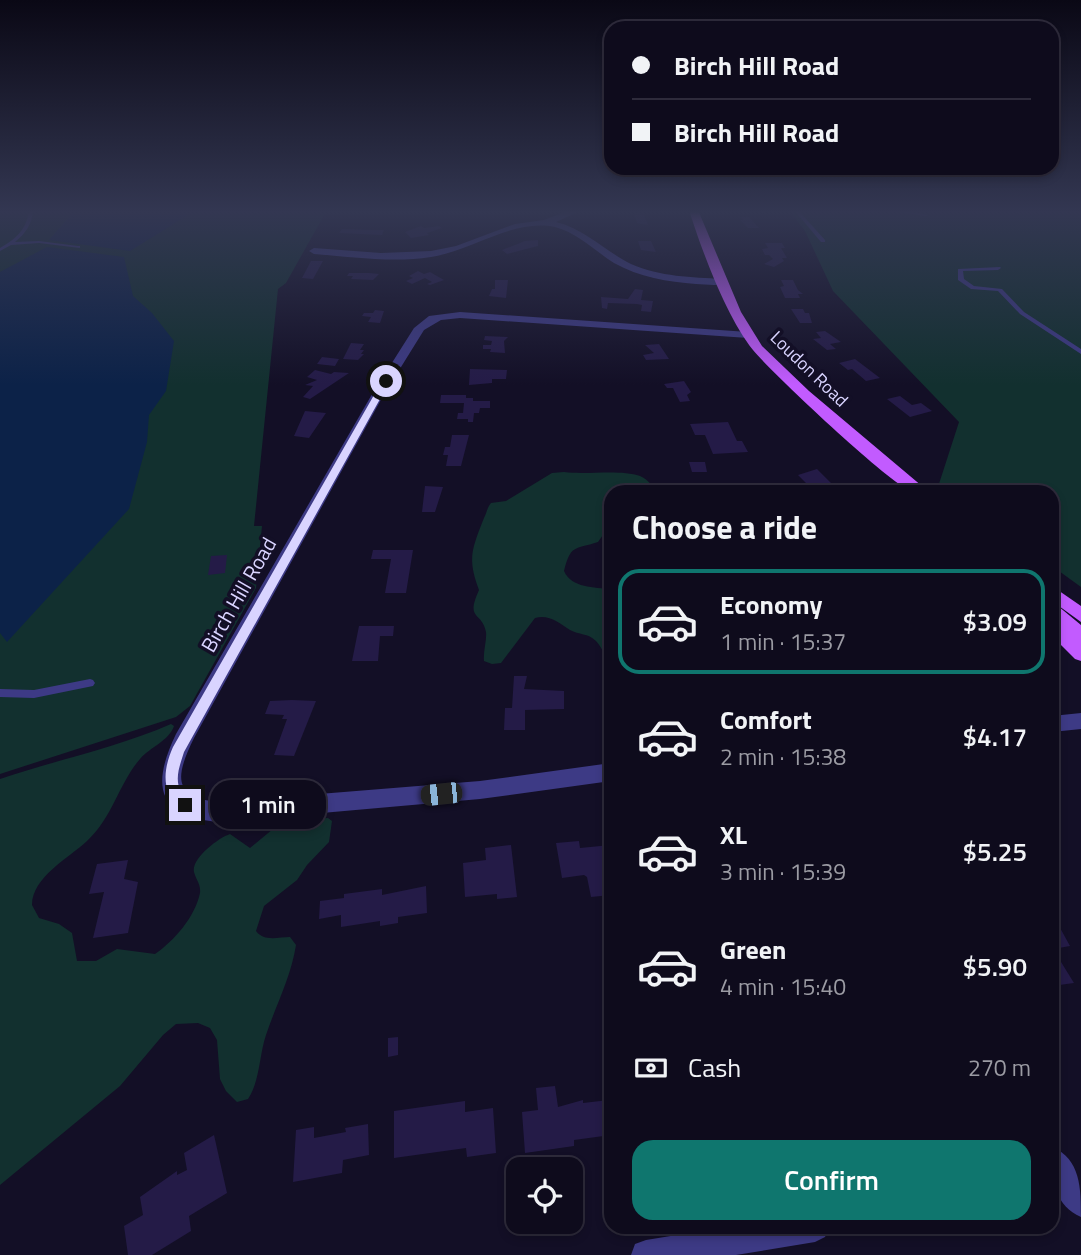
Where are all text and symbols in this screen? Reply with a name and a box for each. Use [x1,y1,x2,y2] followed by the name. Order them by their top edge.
[674,46,839,85] text: Birch Hill Road
[674,113,839,152] text: Birch Hill Road
[764,324,854,413] street label: Loudon Road
[370,365,402,397] route start
[632,503,817,551] text: Choose a ride
[192,531,284,658] street label: Birch Hill Road
[720,585,822,624] text: Economy
[636,590,699,653] icon: car
[963,602,1027,641] text: $3.09
[720,624,846,659] text: 1 min · 15:37
[720,700,812,739] text: Comfort
[636,705,699,768] icon: car
[963,717,1027,756] text: $4.17
[720,739,846,774] text: 2 min · 15:38
[210,780,325,830] callout: 1 min
[420,781,463,807] car
[240,787,296,822] text: 1 min
[169,789,201,821] route end
[720,815,747,854] text: XL
[636,820,699,883] icon: car
[963,832,1027,871] text: $5.25
[720,854,846,889] text: 3 min · 15:39
[720,930,786,969] text: Green
[636,935,699,998] icon: car
[963,947,1027,986] text: $5.90
[720,969,846,1004] text: 4 min · 15:40
[688,1048,741,1087] text: Cash
[632,1049,670,1087] icon: cash
[968,1050,1031,1085] text: 270 m
[632,1140,1031,1220] button: Confirm
[506,1157,583,1234] map controls
[506,1157,583,1234] button: locate

